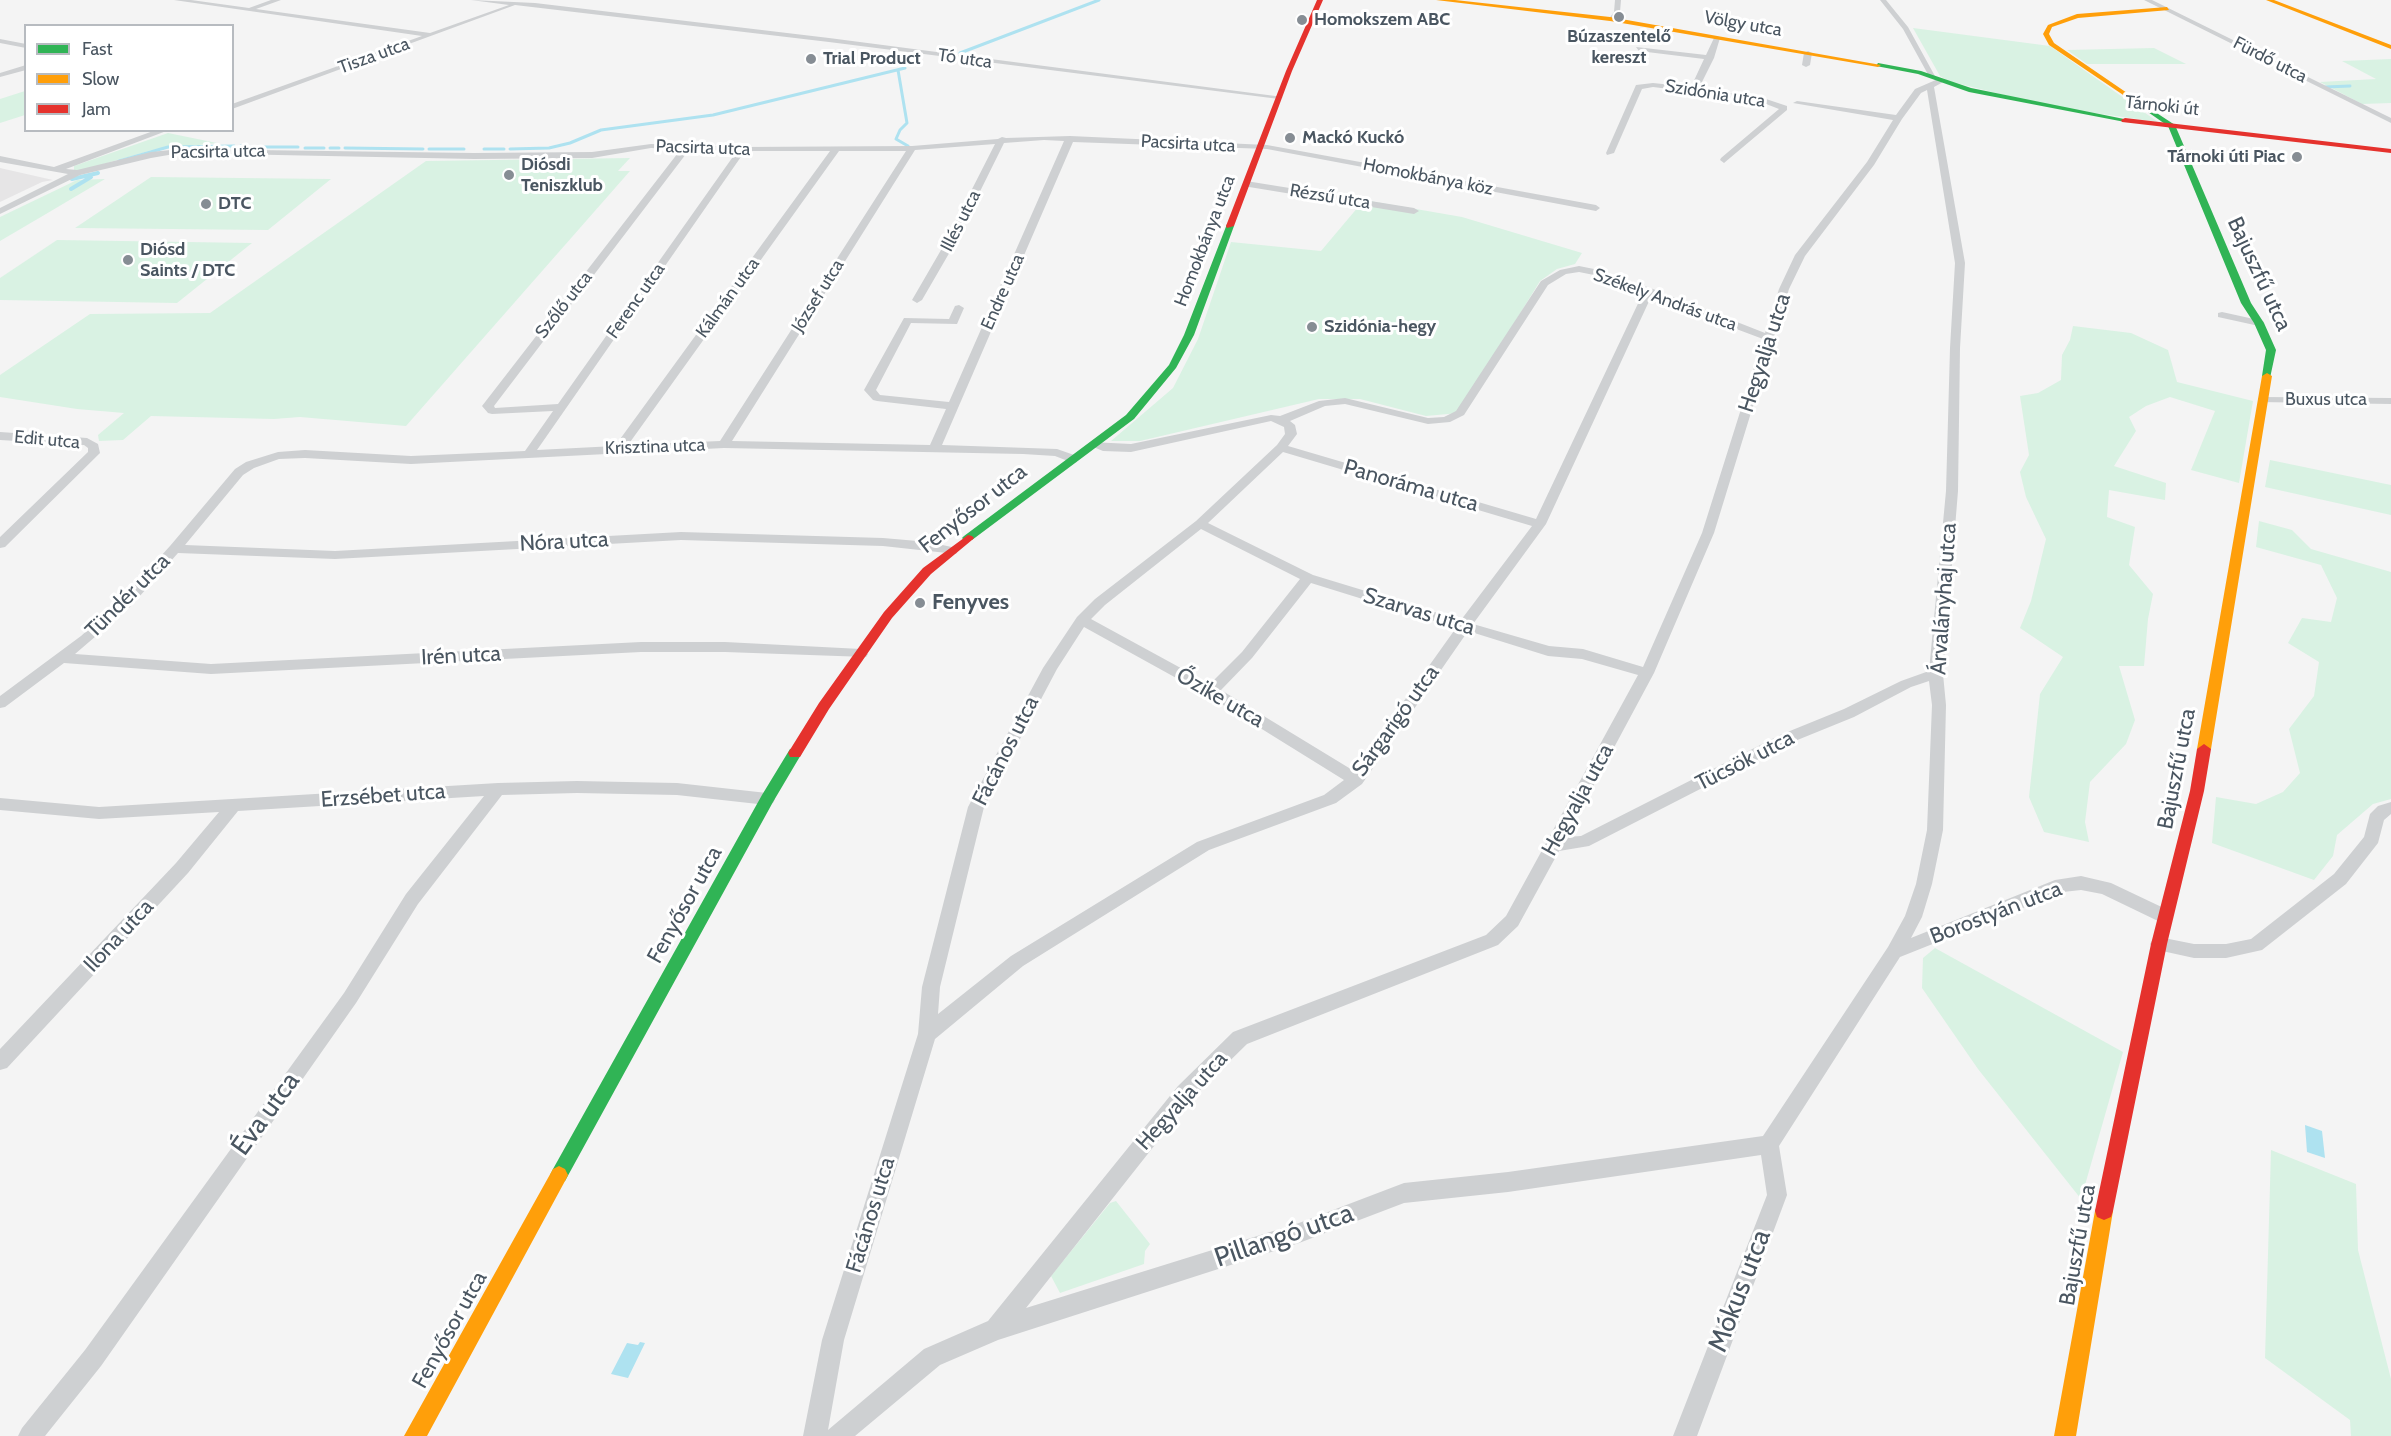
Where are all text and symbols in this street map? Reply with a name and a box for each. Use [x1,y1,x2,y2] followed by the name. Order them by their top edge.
[1703,7,1783,41] street label: Völgy utca
[1314,9,1450,31] place label: Homokszem ABC
[1612,10,1626,24] marker: Búzaszentelő kereszt
[1295,13,1309,27] marker: Homokszem ABC
[24,24,234,132] legend
[1567,26,1671,68] place label: Búzaszentelő kereszt
[2230,32,2310,88] street label: Fürdő utca
[335,33,413,79] street label: Tisza utca
[82,38,113,60] text: Fast
[937,45,993,73] street label: Tó utca
[823,48,921,70] place label: Trial Product
[804,52,818,66] marker: Trial Product
[82,68,119,90] text: Slow
[1663,75,1767,113] street label: Szidónia utca
[2124,91,2200,121] street label: Tárnoki út
[82,98,111,120] text: Jam
[1302,127,1404,149] place label: Mackó Kuckó
[1140,131,1236,157] street label: Pacsirta utca
[1283,131,1297,145] marker: Mackó Kuckó
[655,136,751,160] street label: Pacsirta utca
[170,140,266,164] street label: Pacsirta utca
[2167,146,2285,168] place label: Tárnoki úti Piac
[2290,150,2304,164] marker: Tárnoki úti Piac
[521,154,603,196] place label: Diósdi Teniszklub
[1361,154,1495,200] street label: Homokbánya köz
[502,168,516,182] marker: Diósdi Teniszklub
[1170,172,1240,310] street label: Homokbánya utca
[1288,180,1372,214] street label: Rézsű utca
[936,187,986,255] street label: Illés utca
[218,193,251,215] place label: DTC
[199,197,213,211] marker: DTC
[2221,213,2297,335] street label: Bajuszfű utca
[140,239,235,282] place label: Diósd Saints / DTC
[977,251,1029,333] street label: Endre utca
[121,253,135,267] marker: Diósd Saints / DTC
[692,254,764,342] street label: Kálmán utca
[787,256,849,336] street label: József utca
[602,259,670,343] street label: Ferenc utca
[1590,264,1740,336] street label: Székely András utca
[531,267,597,343] street label: Szőlő utca
[1733,290,1797,416] street label: Hegyalja utca
[1324,316,1436,338] place label: Szidónia-hegy
[1305,320,1319,334] marker: Szidónia-hegy
[2285,389,2367,411] street label: Buxus utca
[13,426,81,454] street label: Edit utca
[604,434,706,460] street label: Krisztina utca
[1341,454,1481,518] street label: Panoráma utca
[914,459,1032,559] street label: Fenyősor utca
[1926,522,1962,676] street label: Árvalányhaj utca
[519,526,609,558] street label: Nóra utca
[80,548,176,644] street label: Tündér utca
[1360,583,1478,641] street label: Szarvas utca
[932,590,1009,616] place label: Fenyves
[913,596,927,610] marker: Fenyves
[420,641,502,671] street label: Irén utca
[1347,660,1445,782] street label: Sárgarigó utca
[1171,662,1269,734] street label: Őzike utca
[967,692,1045,810] street label: Fácános utca
[2152,706,2202,832] street label: Bajuszfű utca
[1691,725,1799,797] street label: Tücsök utca
[1536,739,1620,861] street label: Hegyalja utca
[320,778,446,814] street label: Erzsébet utca
[642,842,728,968] street label: Fenyősor utca
[1927,876,2065,950] street label: Borostyán utca
[79,894,159,978] street label: Ilona utca
[1131,1046,1233,1156] street label: Hegyalja utca
[225,1066,307,1162] street label: Éva utca
[841,1154,901,1276] street label: Fácános utca
[2054,1182,2102,1308] street label: Bajuszfű utca
[1210,1197,1358,1275] street label: Pillangó utca
[1702,1225,1778,1357] street label: Mókus utca
[407,1267,493,1393] street label: Fenyősor utca

